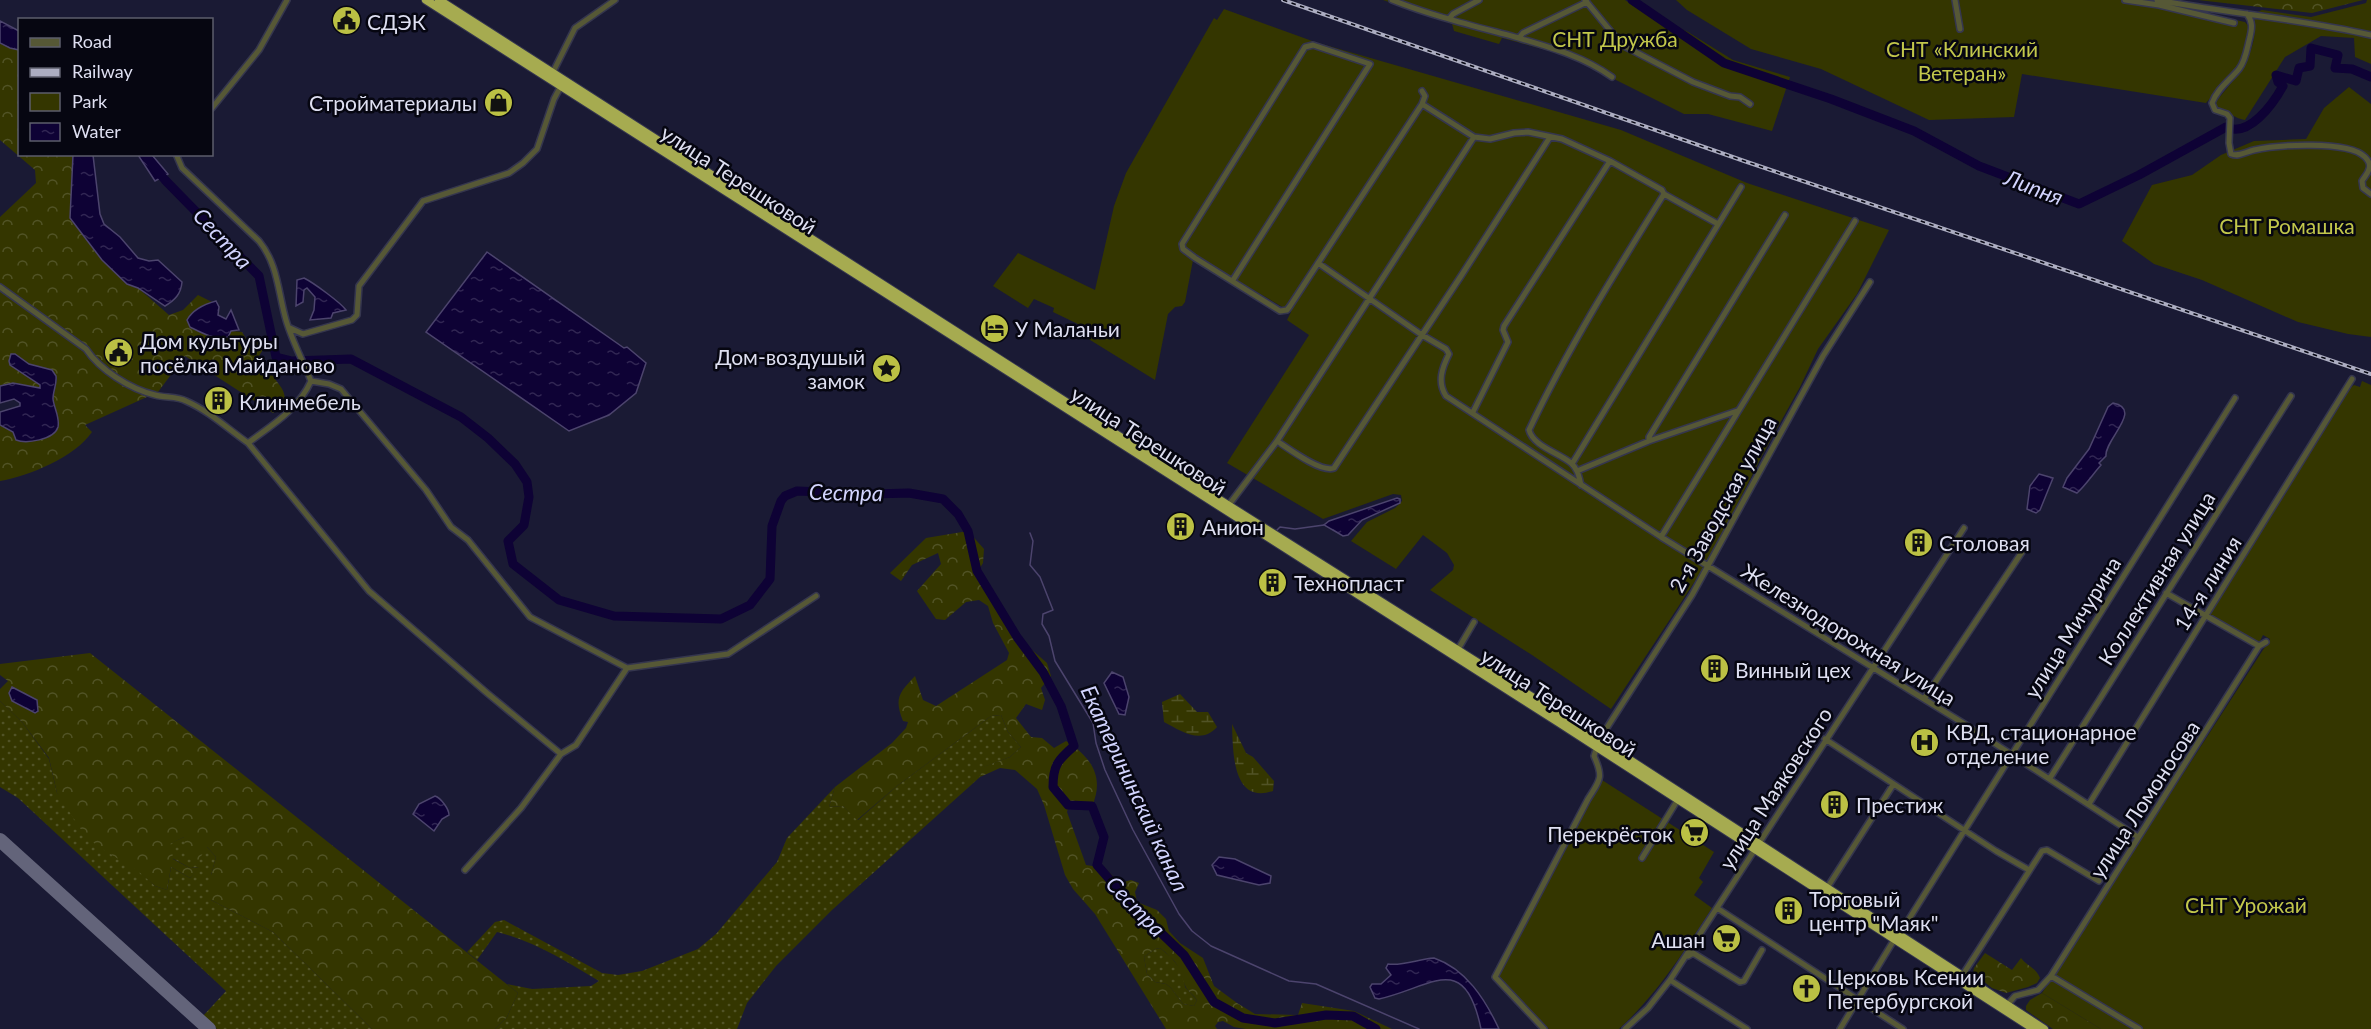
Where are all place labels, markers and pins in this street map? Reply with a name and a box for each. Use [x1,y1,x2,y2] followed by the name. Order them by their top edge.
[330,5,362,37] public building icon: СДЭК
[367,9,426,34] place label: СДЭК
[482,86,514,118] shop icon: Стройматериалы
[309,90,477,115] place label: Стройматериалы
[978,312,1010,344] hotel icon: У Маланьи
[1015,316,1120,341] place label: У Маланьи
[140,328,335,377] place label: Дом культуры посёлка Майданово
[103,336,135,368] public building icon: Дом культуры посёлка Майданово
[715,344,865,393] place label: Дом-воздушый замок
[870,352,902,384] place icon: Дом-воздушый замок
[202,385,234,417] building icon: Клинмебель
[239,389,361,414] place label: Клинмебель
[1165,510,1197,542] building icon: Анион
[1202,514,1264,539] place label: Анион
[1902,526,1934,558] building icon: Столовая
[1939,530,2030,555] place label: Столовая
[1257,566,1289,598] building icon: Технопласт
[1294,570,1405,595] place label: Технопласт
[1698,653,1730,685] building icon: Винный цех
[1735,657,1851,682] place label: Винный цех
[1946,719,2137,768] place label: КВД, стационарное отделение
[1909,727,1941,759] hospital icon: КВД, стационарное отделение
[1819,788,1851,820] building icon: Престиж
[1856,792,1944,817] place label: Престиж
[1678,817,1710,849] supermarket icon: Перекрёсток
[1547,821,1673,846] place label: Перекрёсток
[1809,886,1939,935] place label: Торговый центр "Маяк"
[1772,894,1804,926] building icon: Торговый центр "Маяк"
[1710,923,1742,955] supermarket icon: Ашан
[1651,927,1705,952] place label: Ашан
[1827,964,1984,1013] place label: Церковь Ксении Петербургской
[1790,972,1822,1004] church icon: Церковь Ксении Петербургской

